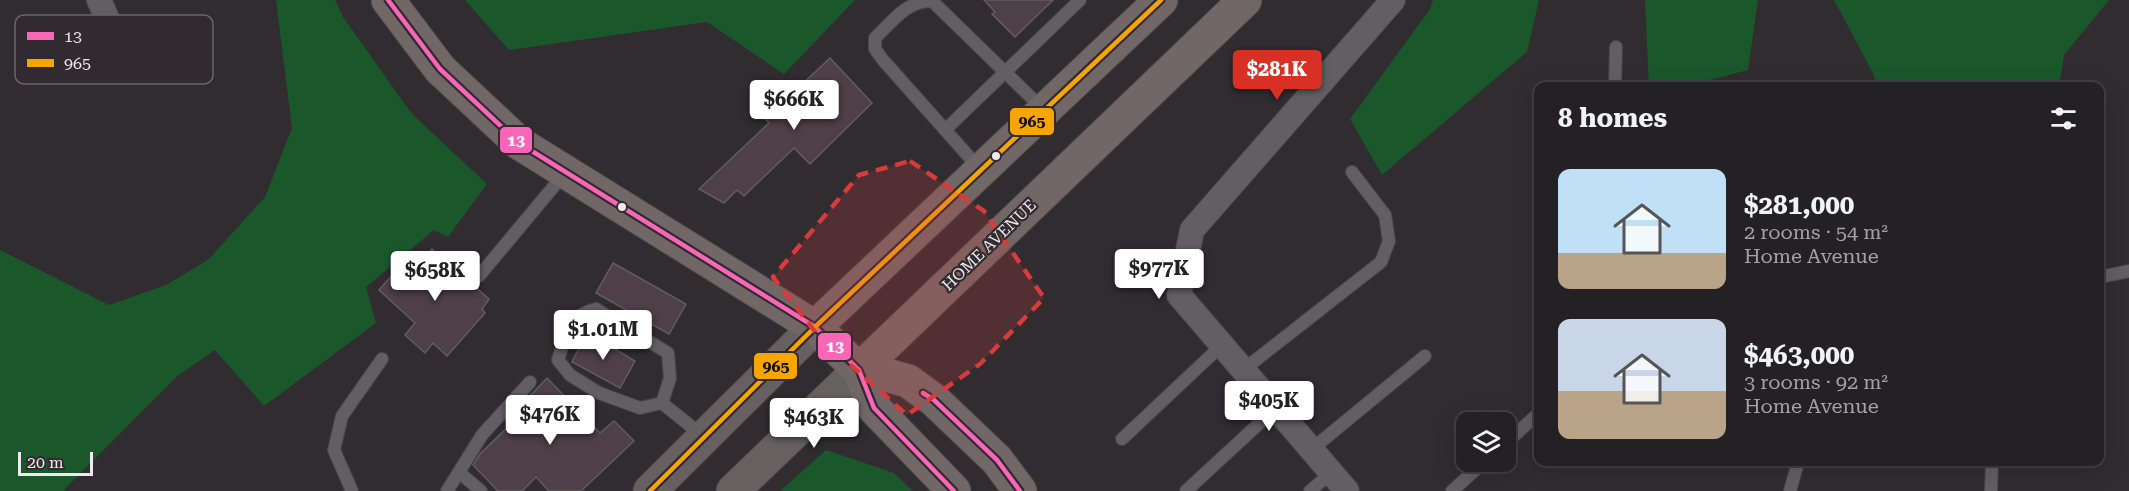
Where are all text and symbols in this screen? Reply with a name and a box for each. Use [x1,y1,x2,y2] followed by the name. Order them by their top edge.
[15,15,213,84] legend
[64,27,82,46] text: 13
[1235,50,1319,101] pin: $281K
[64,54,91,73] text: 965
[1247,57,1307,81] text: $281K
[752,80,836,131] pin: $666K
[764,87,824,111] text: $666K
[2047,102,2080,135] icon: filters
[1558,103,1667,133] text: 8 homes
[1009,107,1055,136] line badge: 965
[1019,112,1045,131] text: 965
[499,126,533,154] line badge: 13
[507,131,525,150] text: 13
[990,150,1002,162] unlabelled marker
[1744,190,1854,220] text: $281,000
[1606,193,1678,265] icon: home
[938,195,1040,295] street label: HOME AVENUE
[616,201,628,213] unlabelled marker
[1744,220,1888,244] text: 2 rooms · 54 m²
[1744,244,1879,268] text: Home Avenue
[1117,249,1201,300] pin: $977K
[393,251,477,302] pin: $658K
[1129,256,1189,280] text: $977K
[405,258,465,282] text: $658K
[554,310,652,361] pin: $1.01M
[568,317,638,341] text: $1.01M
[817,332,852,361] line badge: 13
[826,337,844,356] text: 13
[1744,340,1854,370] text: $463,000
[1606,343,1678,415] icon: home
[753,352,798,380] line badge: 965
[763,357,789,376] text: 965
[1744,370,1888,394] text: 3 rooms · 92 m²
[1227,381,1311,432] pin: $405K
[1239,388,1299,412] text: $405K
[1744,394,1879,418] text: Home Avenue
[508,395,592,446] pin: $476K
[772,398,856,449] pin: $463K
[520,402,580,426] text: $476K
[784,405,844,429] text: $463K
[1456,412,1516,472] map controls
[1456,412,1516,472] button: layers
[18,449,93,476] scale bar
[27,453,64,472] text: 20 m

